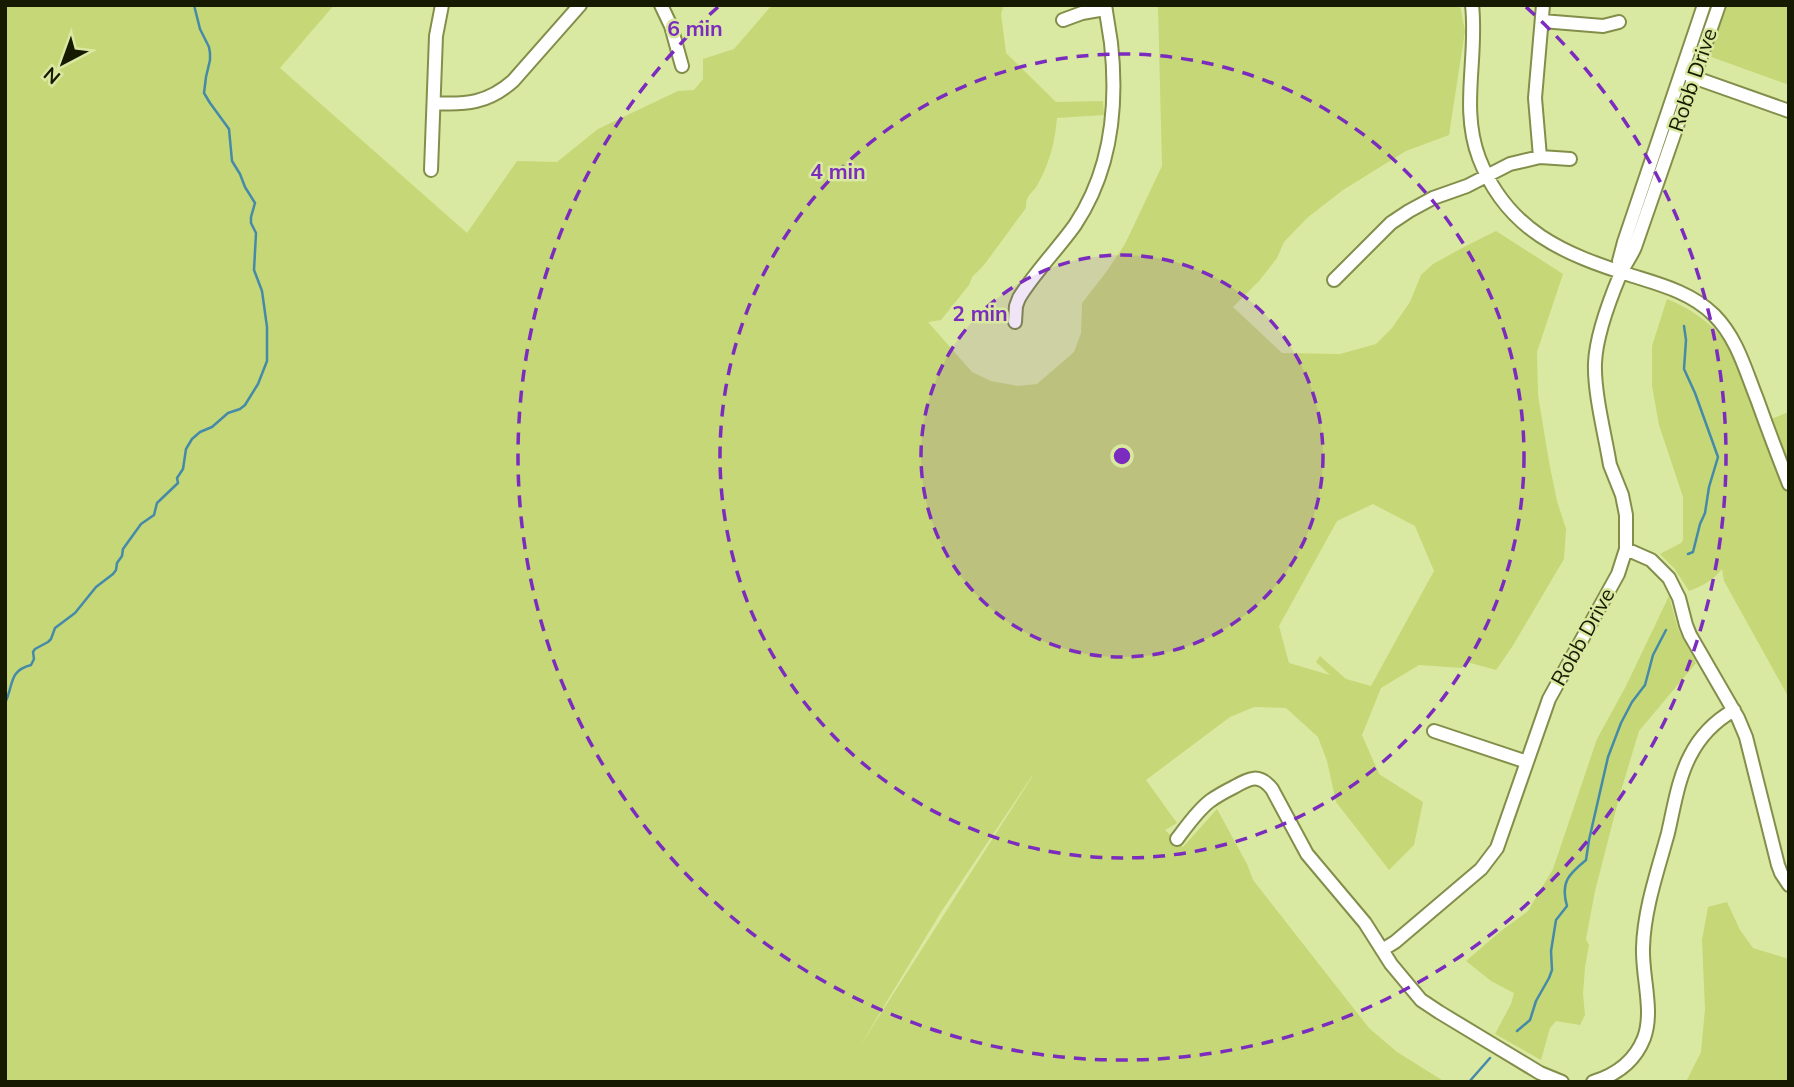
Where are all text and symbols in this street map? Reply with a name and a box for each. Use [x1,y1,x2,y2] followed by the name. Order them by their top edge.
[667,15,723,41] text: 6 min
[1662,25,1722,135] street label: Robb Drive
[28,28,98,98] north arrow
[39,62,65,90] text: N
[810,158,866,184] text: 4 min
[952,300,1008,326] text: 2 min
[1110,444,1134,468] centre of rings
[1545,583,1620,690] street label: Robb Drive

